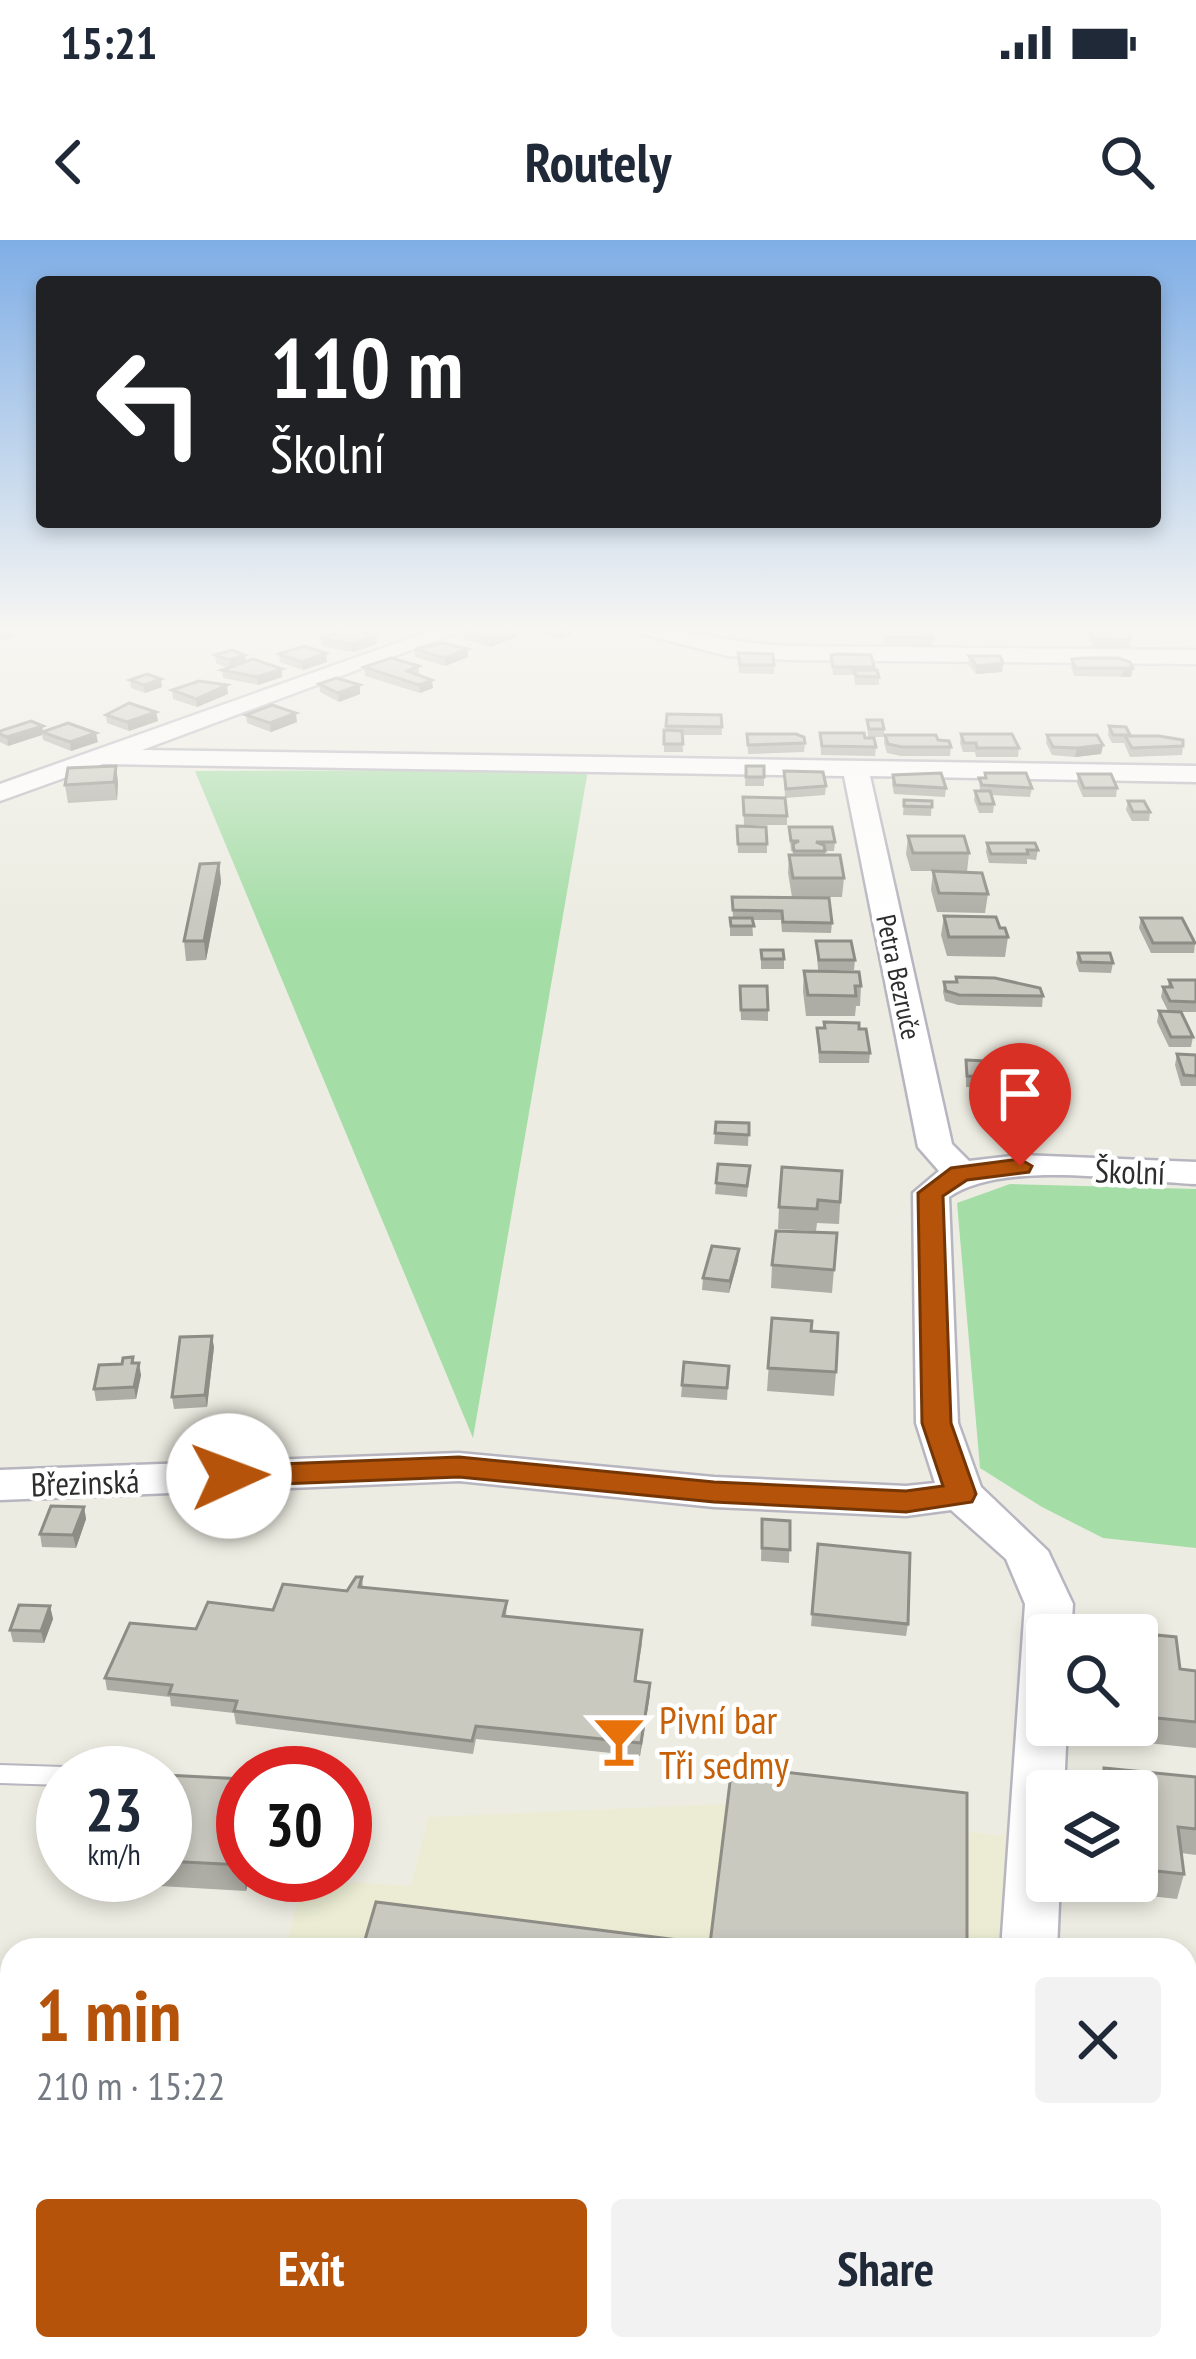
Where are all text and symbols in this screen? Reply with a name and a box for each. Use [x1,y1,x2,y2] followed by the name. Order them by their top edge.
[60,13,157,71] text: 15:21
[525,127,671,197] text: Routely
[36,129,102,195] icon: back
[1094,129,1160,195] icon: search
[270,312,463,421] text: 110 m
[72,324,228,480] icon: left
[270,418,385,488] text: Školní
[869,912,929,1042] street label: Petra Bezruče
[969,1043,1071,1166] pin
[987,1061,1053,1127] icon: arrive
[1094,1148,1166,1194] street label: Školní
[166,1413,292,1539] position arrow
[30,1459,140,1505] street label: Březinská
[1026,1614,1158,1902] map controls
[1026,1614,1158,1746] button: search
[659,1694,789,1790] place label: Pivní bar Tři sedmy
[590,1712,648,1770] bar icon: Pivní bar Tři sedmy
[216,1746,372,1902] speed limit sign: 30
[85,1770,143,1848] text: 23
[1026,1770,1158,1902] button: layers
[87,1834,141,1873] text: km/h
[36,1968,181,2061] text: 1 min
[1035,1977,1161,2103] button: close
[36,2060,225,2111] text: 210 m · 15:22
[36,2199,587,2337] button: Exit
[611,2199,1161,2337] button: Share

